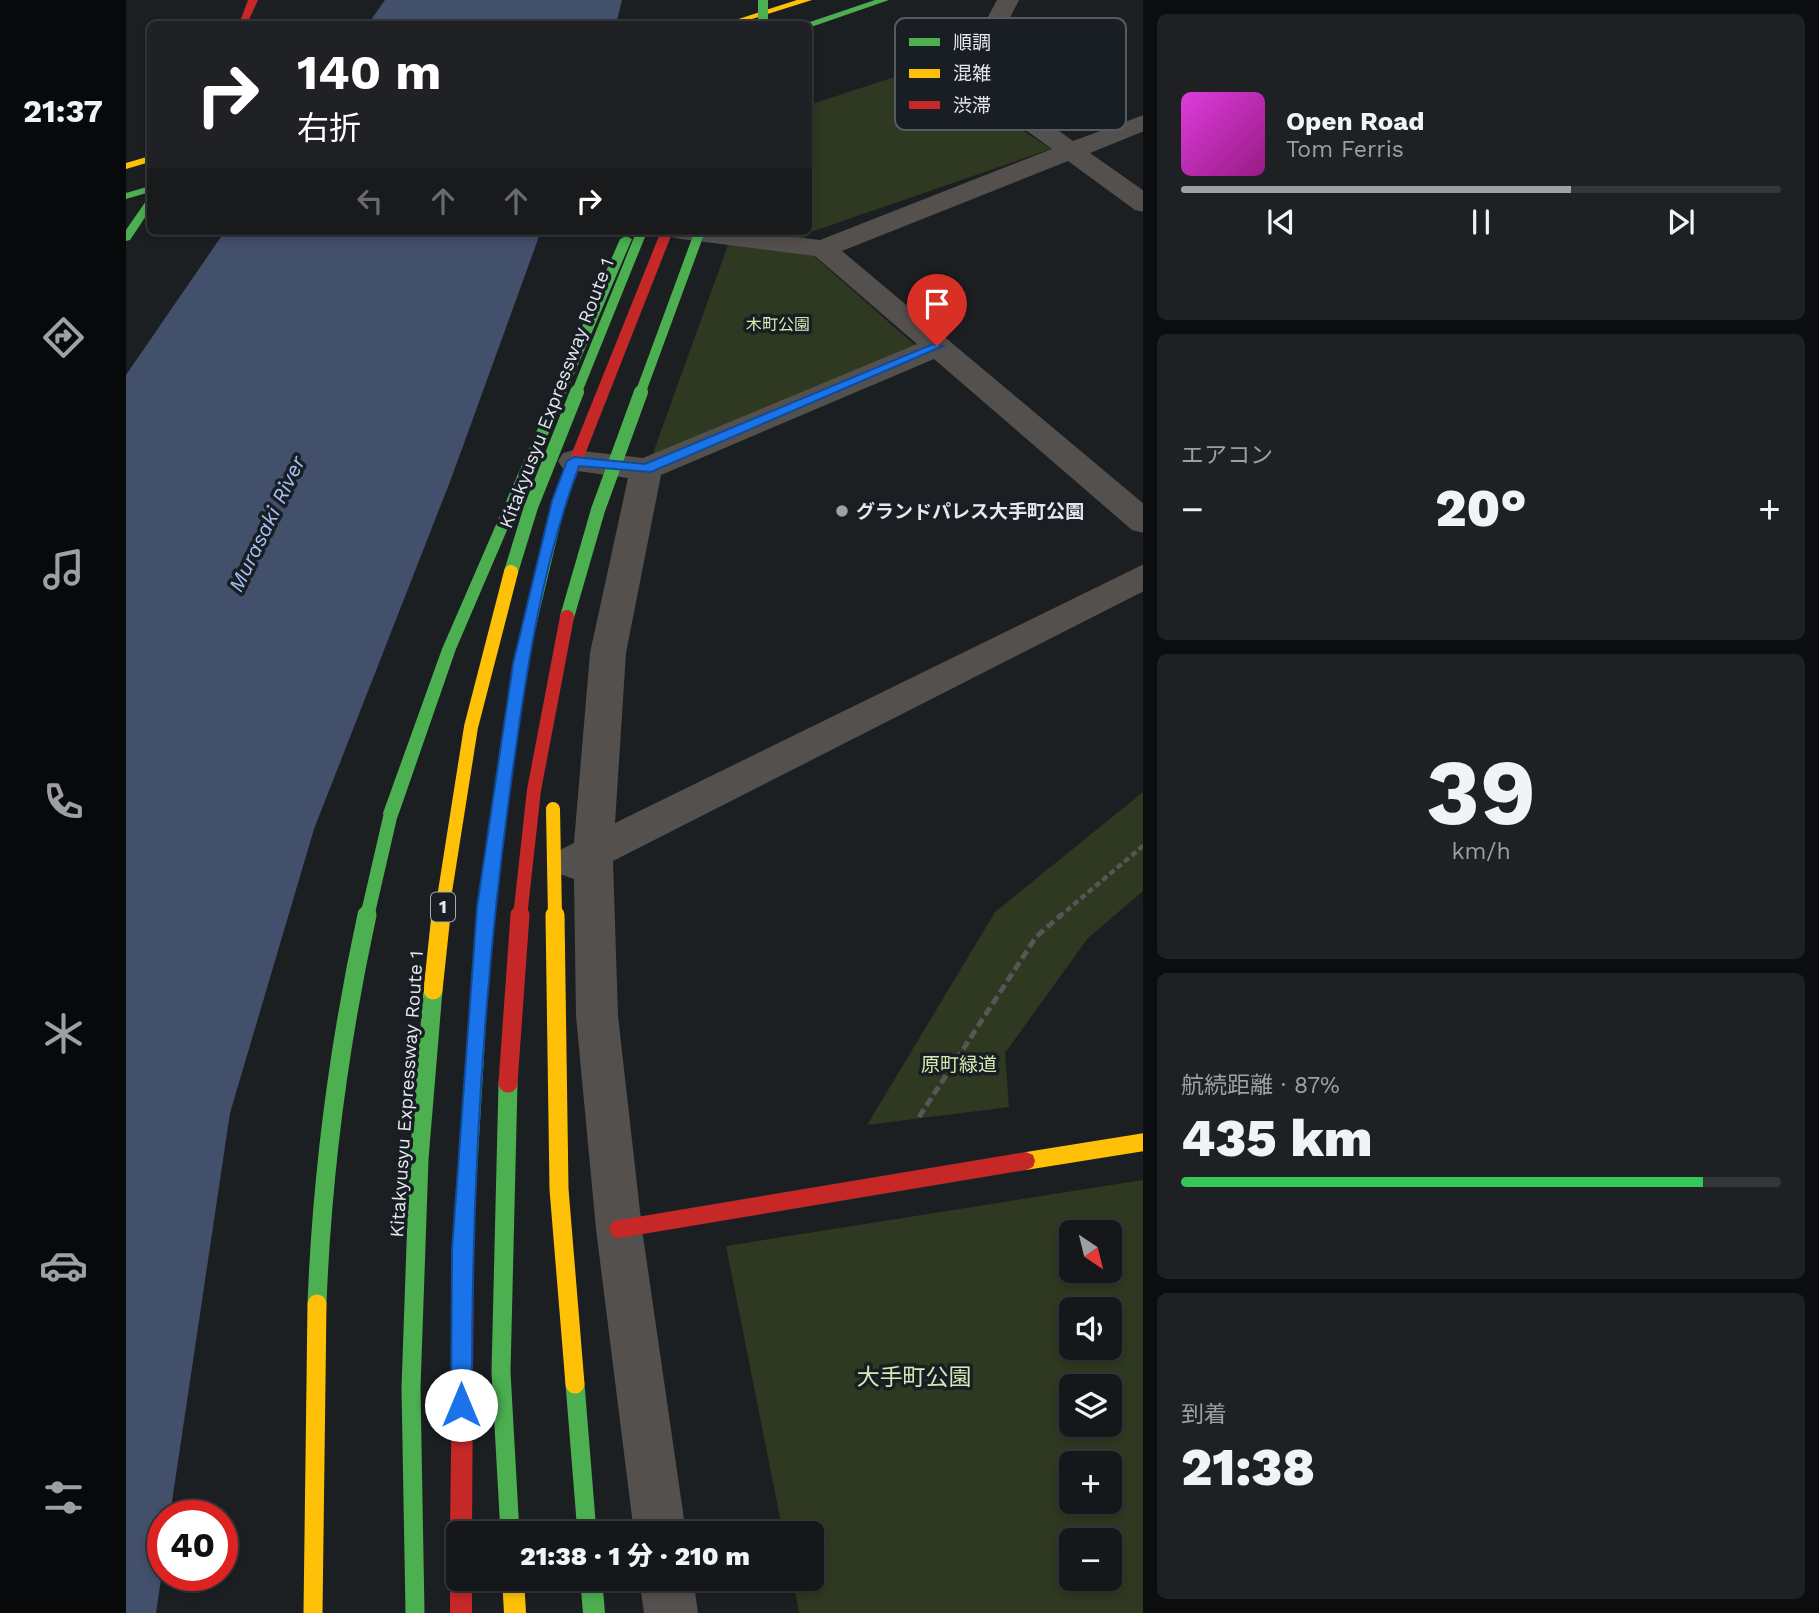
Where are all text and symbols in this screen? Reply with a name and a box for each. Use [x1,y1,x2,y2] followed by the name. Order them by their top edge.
[895,18,1126,130] legend
[953,31,991,54] text: 順調
[297,43,441,101] text: 140 m
[182,49,273,140] icon: right
[953,62,991,85] text: 混雑
[23,92,103,130] text: 21:37
[953,94,991,117] text: 渋滞
[1286,106,1424,136] text: Open Road
[297,109,361,147] text: 右折
[1286,136,1404,163] text: Tom Ferris
[351,182,389,220] icon: left
[424,182,462,220] icon: ahead
[497,182,535,220] icon: ahead
[570,182,608,220] icon: right
[1262,203,1300,241] icon: previous
[1462,203,1500,241] icon: pause
[1662,203,1700,241] icon: next
[494,255,619,532] street label: Kitakyusyu Expressway Route 1
[907,274,967,346] pin
[918,285,956,323] icon: arrive
[39,313,88,362] icon: directions
[746,315,810,334] park label: 木町公園
[1181,442,1273,469] text: エアコン
[223,451,311,596] water label: Murasaki River
[1435,478,1527,539] text: 20°
[1181,487,1204,531] text: −
[1758,487,1781,531] text: +
[856,500,1084,523] place label: グランドパレス大手町公園
[834,503,850,519] marker: グランドパレス大手町公園
[39,545,88,594] icon: music
[1426,739,1536,846] text: 39
[39,777,88,826] icon: phone
[1451,838,1511,865] text: km/h
[431,893,455,922] road number: 1
[385,950,428,1238] street label: Kitakyusyu Expressway Route 1
[39,1009,88,1058] icon: climate
[921,1053,997,1076] park label: 原町緑道
[1181,1072,1340,1099] text: 航続距離 · 87%
[1181,1108,1373,1169] text: 435 km
[1059,1220,1122,1283] north arrow
[1059,1220,1122,1591] map controls
[39,1241,88,1290] icon: car
[1059,1297,1122,1360] button: sound
[857,1364,972,1391] park label: 大手町公園
[424,1368,498,1442] position arrow
[1059,1374,1122,1437] button: layers
[1181,1401,1227,1428] text: 到着
[1181,1437,1315,1498] text: 21:38
[1059,1451,1122,1514] button: +
[39,1473,88,1522] icon: filters
[147,1500,238,1591] speed limit sign: 40
[1059,1528,1122,1591] button: −
[520,1541,750,1571] text: 21:38 · 1 分 · 210 m

